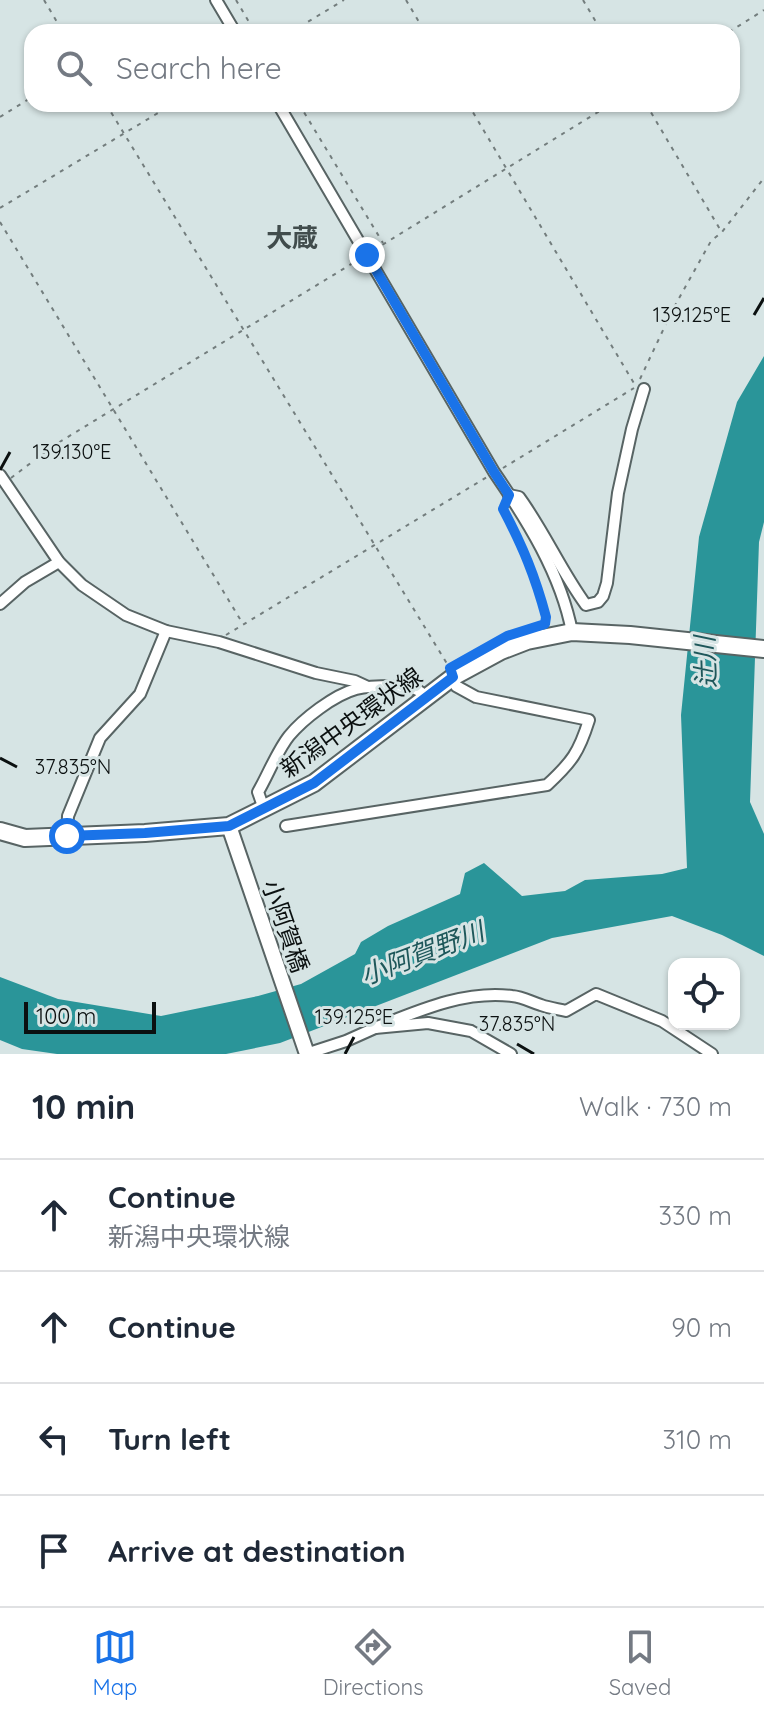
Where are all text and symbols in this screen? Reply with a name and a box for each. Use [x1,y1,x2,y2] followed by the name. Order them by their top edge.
[24,24,740,112] search box
[52,46,96,90] icon: search
[116,49,282,87] text: Search here
[266,221,318,254] district label: 大蔵
[349,237,385,273] route end
[653,302,731,327] text: 139.125°E
[33,439,111,464] text: 139.130°E
[687,632,722,689] water label: 辻川
[274,660,428,784] street label: 新潟中央環状線
[35,754,111,779] text: 37.835°N
[49,818,85,854] route start
[256,876,316,976] street label: 小阿賀橋
[355,913,491,992] water label: 小阿賀野川
[668,958,740,1030] map controls
[668,958,740,1030] button: locate
[24,998,156,1034] scale bar
[36,1002,96,1030] text: 100 m
[315,1004,393,1029] text: 139.125°E
[479,1011,555,1036] text: 37.835°N
[32,1085,135,1128] text: 10 min
[579,1090,732,1123] text: Walk · 730 m
[108,1178,236,1216] text: Continue
[32,1193,76,1237] icon: ahead
[658,1199,732,1232] text: 330 m
[108,1220,290,1253] text: 新潟中央環状線
[32,1305,76,1349] icon: ahead
[108,1308,236,1346] text: Continue
[671,1311,732,1344] text: 90 m
[32,1417,76,1461] icon: left
[108,1420,231,1458] text: Turn left
[662,1423,732,1456] text: 310 m
[32,1529,76,1573] icon: arrive
[108,1532,406,1570] text: Arrive at destination
[93,1625,137,1701] tab: Map
[323,1625,423,1701] tab: Directions
[609,1625,671,1701] tab: Saved

